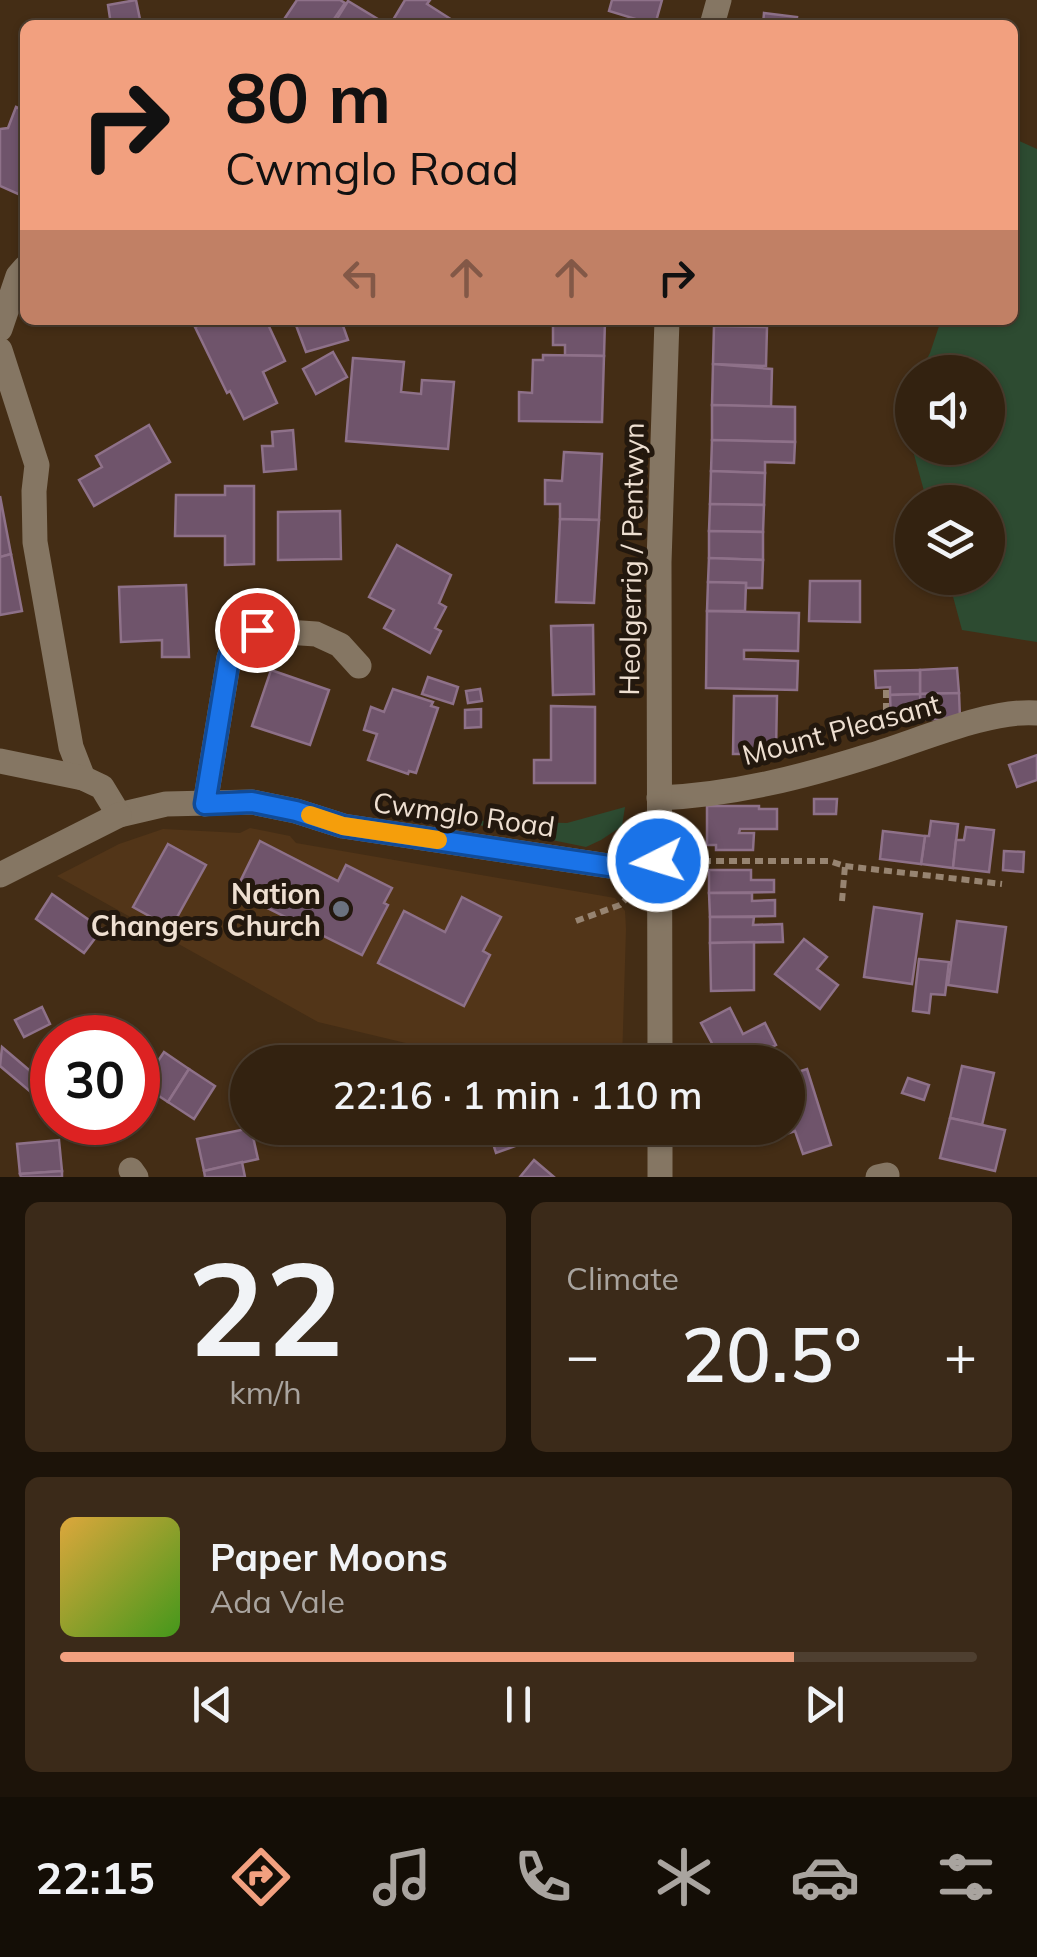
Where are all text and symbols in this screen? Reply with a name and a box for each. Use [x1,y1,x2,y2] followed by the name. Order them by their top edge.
[225,53,391,141] text: 80 m
[60,60,190,190] icon: right
[225,140,519,196] text: Cwmglo Road
[334,250,389,305] icon: left
[439,250,494,305] icon: ahead
[544,250,599,305] icon: ahead
[649,250,704,305] icon: right
[895,355,1005,595] map controls
[895,355,1005,465] button: sound
[611,422,651,696] street label: Heolgerrig / Pentwyn
[895,485,1005,595] button: layers
[215,588,300,673] pin
[230,603,285,658] icon: arrive
[738,686,944,772] street label: Mount Pleasant
[371,784,557,844] street label: Cwmglo Road
[606,809,710,913] position arrow
[91,876,321,943] place label: Nation Changers Church
[330,898,352,920] marker: Nation Changers Church
[30,1015,160,1145] speed limit sign: 30
[332,1071,703,1119] text: 22:16 · 1 min · 110 m
[187,1225,344,1389] text: 22
[566,1258,679,1298] text: Climate
[681,1307,862,1401] text: 20.5°
[566,1320,599,1389] text: −
[944,1320,977,1389] text: +
[229,1372,302,1412] text: km/h
[210,1533,448,1581] text: Paper Moons
[210,1581,345,1621] text: Ada Vale
[185,1677,240,1732] icon: previous
[491,1677,546,1732] icon: pause
[797,1677,852,1732] icon: next
[226,1842,296,1912] icon: directions
[367,1842,437,1912] icon: music
[508,1842,578,1912] icon: phone
[649,1842,719,1912] icon: climate
[790,1842,860,1912] icon: car
[931,1842,1001,1912] icon: filters
[36,1849,155,1905] text: 22:15

